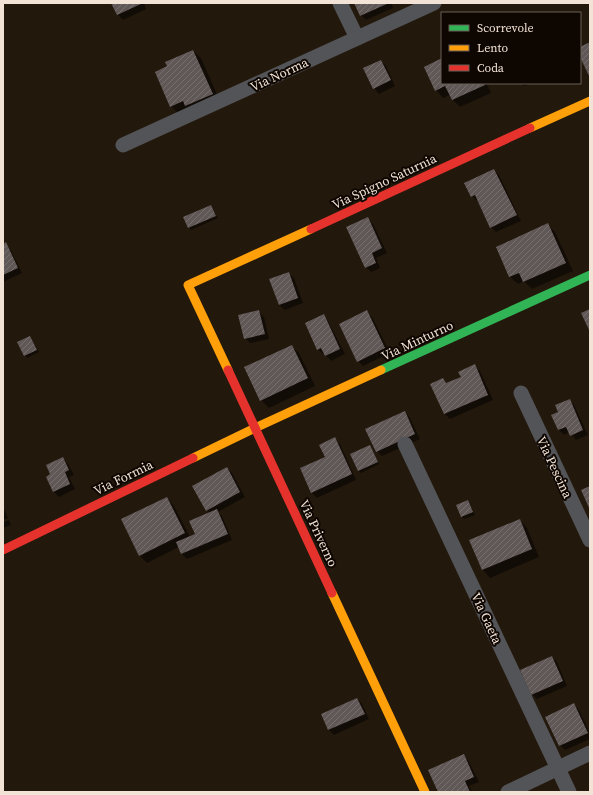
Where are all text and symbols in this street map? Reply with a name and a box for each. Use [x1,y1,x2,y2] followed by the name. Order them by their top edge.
[441,12,581,84] legend
[477,20,534,36] text: Scorrevole
[477,40,508,56] text: Lento
[247,53,311,95] street label: Via Norma
[477,60,505,76] text: Coda
[329,150,440,213] street label: Via Spigno Saturnia
[378,316,456,365] street label: Via Minturno
[533,434,576,501] street label: Via Pescina
[91,456,156,499] street label: Via Formia
[296,497,341,569] street label: Via Priverno
[467,590,506,647] street label: Via Gaeta

